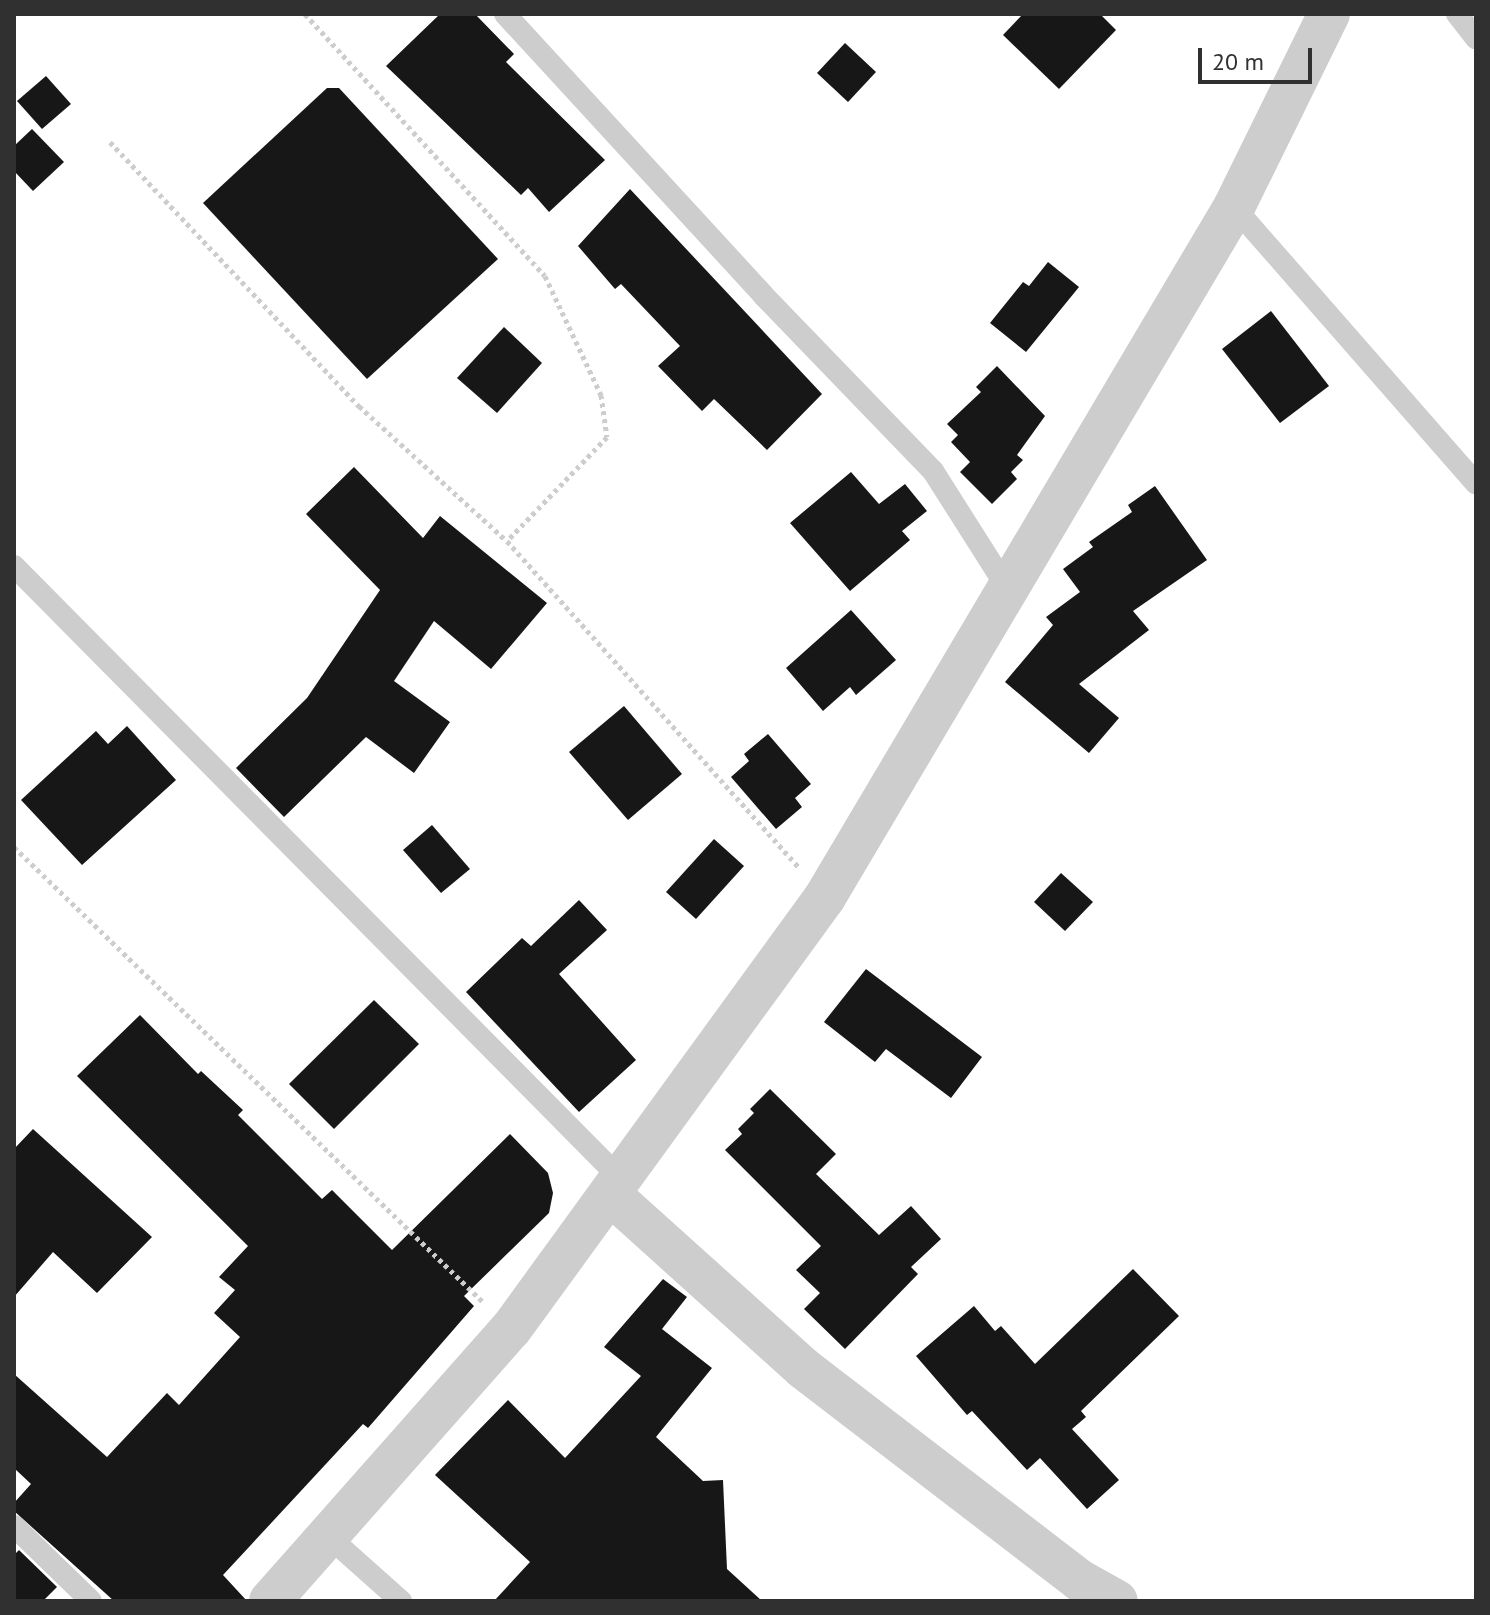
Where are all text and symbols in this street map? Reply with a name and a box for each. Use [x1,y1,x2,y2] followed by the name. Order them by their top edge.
[1202,32,1316,82] scale bar
[1212,46,1264,77] text: 20 m

